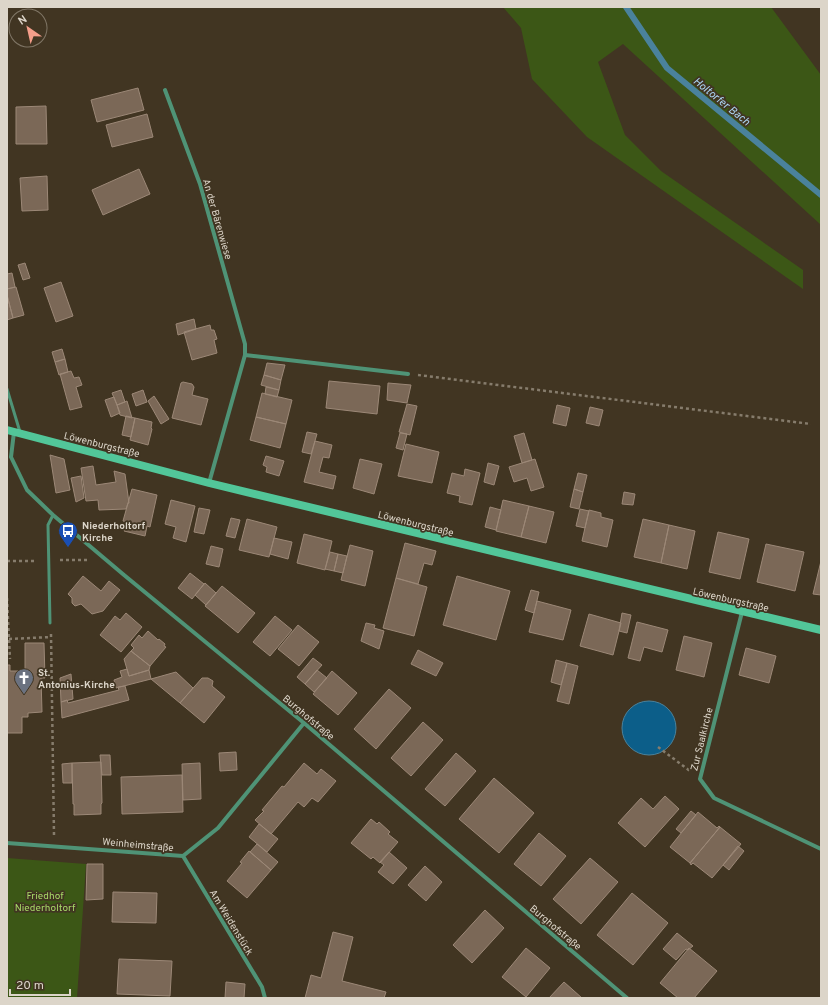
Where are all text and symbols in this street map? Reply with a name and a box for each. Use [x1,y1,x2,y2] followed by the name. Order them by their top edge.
[8,8,48,48] north arrow
[16,13,30,29] text: N
[690,74,753,129] water label: Holtorfer Bach
[199,177,234,261] street label: An der Bärenwiese
[62,430,141,461] street label: Löwenburgstraße
[376,509,455,540] street label: Löwenburgstraße
[57,520,79,548] bus stop icon: Niederholtorf Kirche
[82,520,145,545] place label: Niederholtorf Kirche
[691,585,770,616] street label: Löwenburgstraße
[13,667,35,695] church icon: St. Antonius-Kirche
[38,667,115,692] place label: St. Antonius-Kirche
[279,693,337,744] street label: Burghofstraße
[688,706,717,773] street label: Zur Saalkirche
[102,836,174,855] street label: Weinheimstraße
[206,887,255,958] street label: Am Weidenstück
[15,890,76,915] park label: Friedhof Niederholtorf
[526,903,584,954] street label: Burghofstraße
[10,971,70,997] scale bar
[16,978,44,994] text: 20 m

